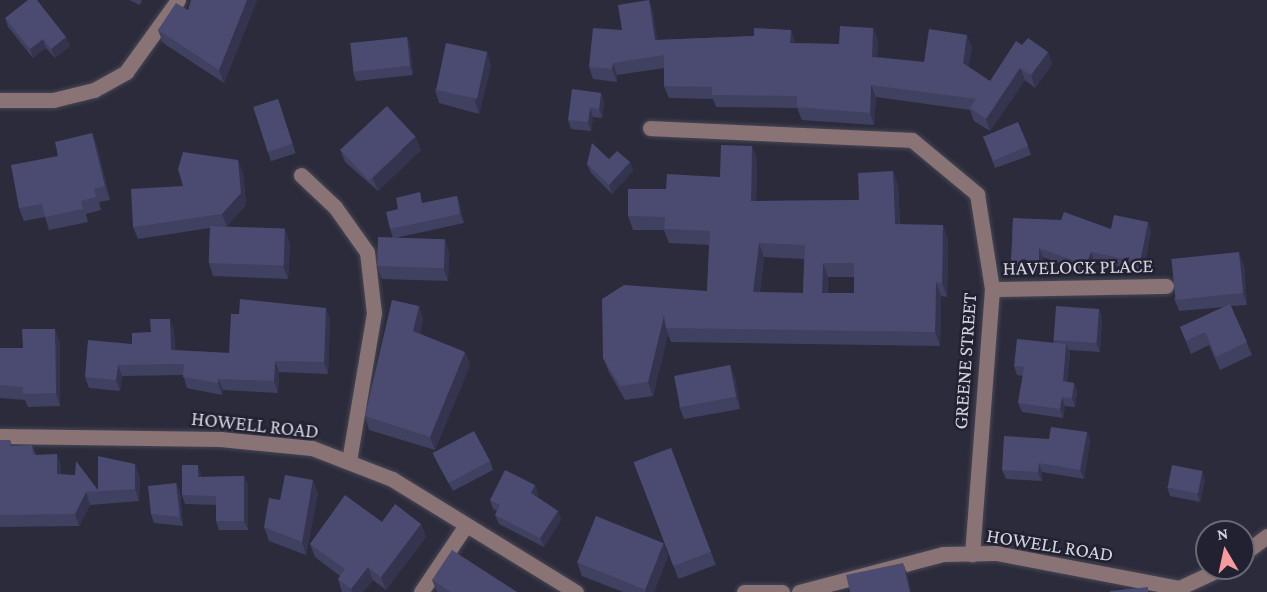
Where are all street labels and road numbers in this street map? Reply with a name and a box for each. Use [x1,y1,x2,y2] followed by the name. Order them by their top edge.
[1002,254,1154,280] street label: HAVELOCK PLACE
[948,292,982,430] street label: GREENE STREET
[190,406,320,444] street label: HOWELL ROAD
[985,523,1115,567] street label: HOWELL ROAD

